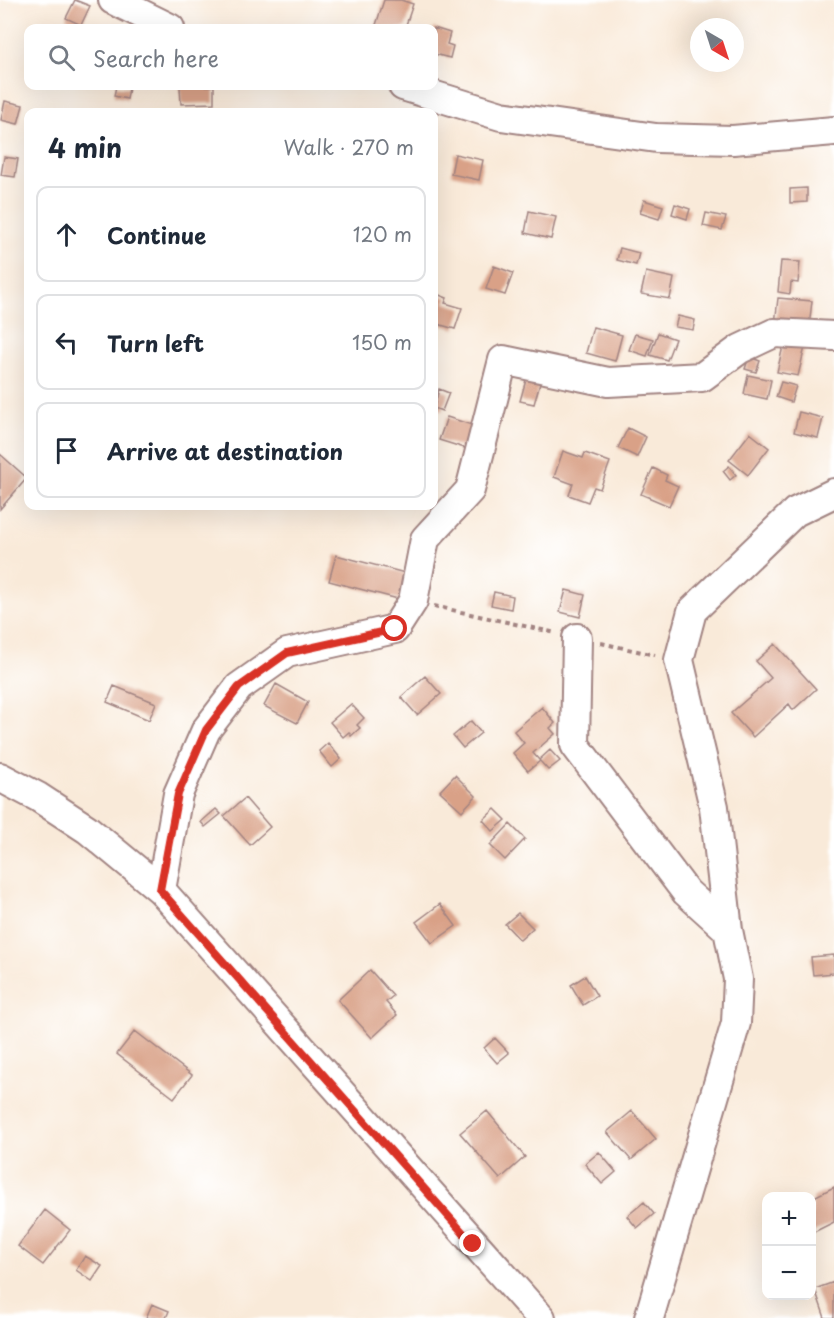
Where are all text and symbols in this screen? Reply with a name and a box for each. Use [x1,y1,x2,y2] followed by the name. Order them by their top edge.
[690,18,744,72] north arrow
[24,24,438,90] search box
[45,41,78,74] icon: search
[93,41,219,74] text: Search here
[48,128,122,167] text: 4 min
[283,132,414,162] text: Walk · 270 m
[50,218,83,251] icon: ahead
[107,218,206,251] text: Continue
[353,219,412,249] text: 120 m
[50,326,83,359] icon: left
[107,326,204,359] text: Turn left
[352,327,412,357] text: 150 m
[50,434,83,467] icon: arrive
[107,434,343,467] text: Arrive at destination
[381,615,407,641] route start
[762,1192,816,1300] map controls
[762,1192,816,1246] button: +
[459,1230,485,1256] route end
[762,1246,816,1300] button: −

